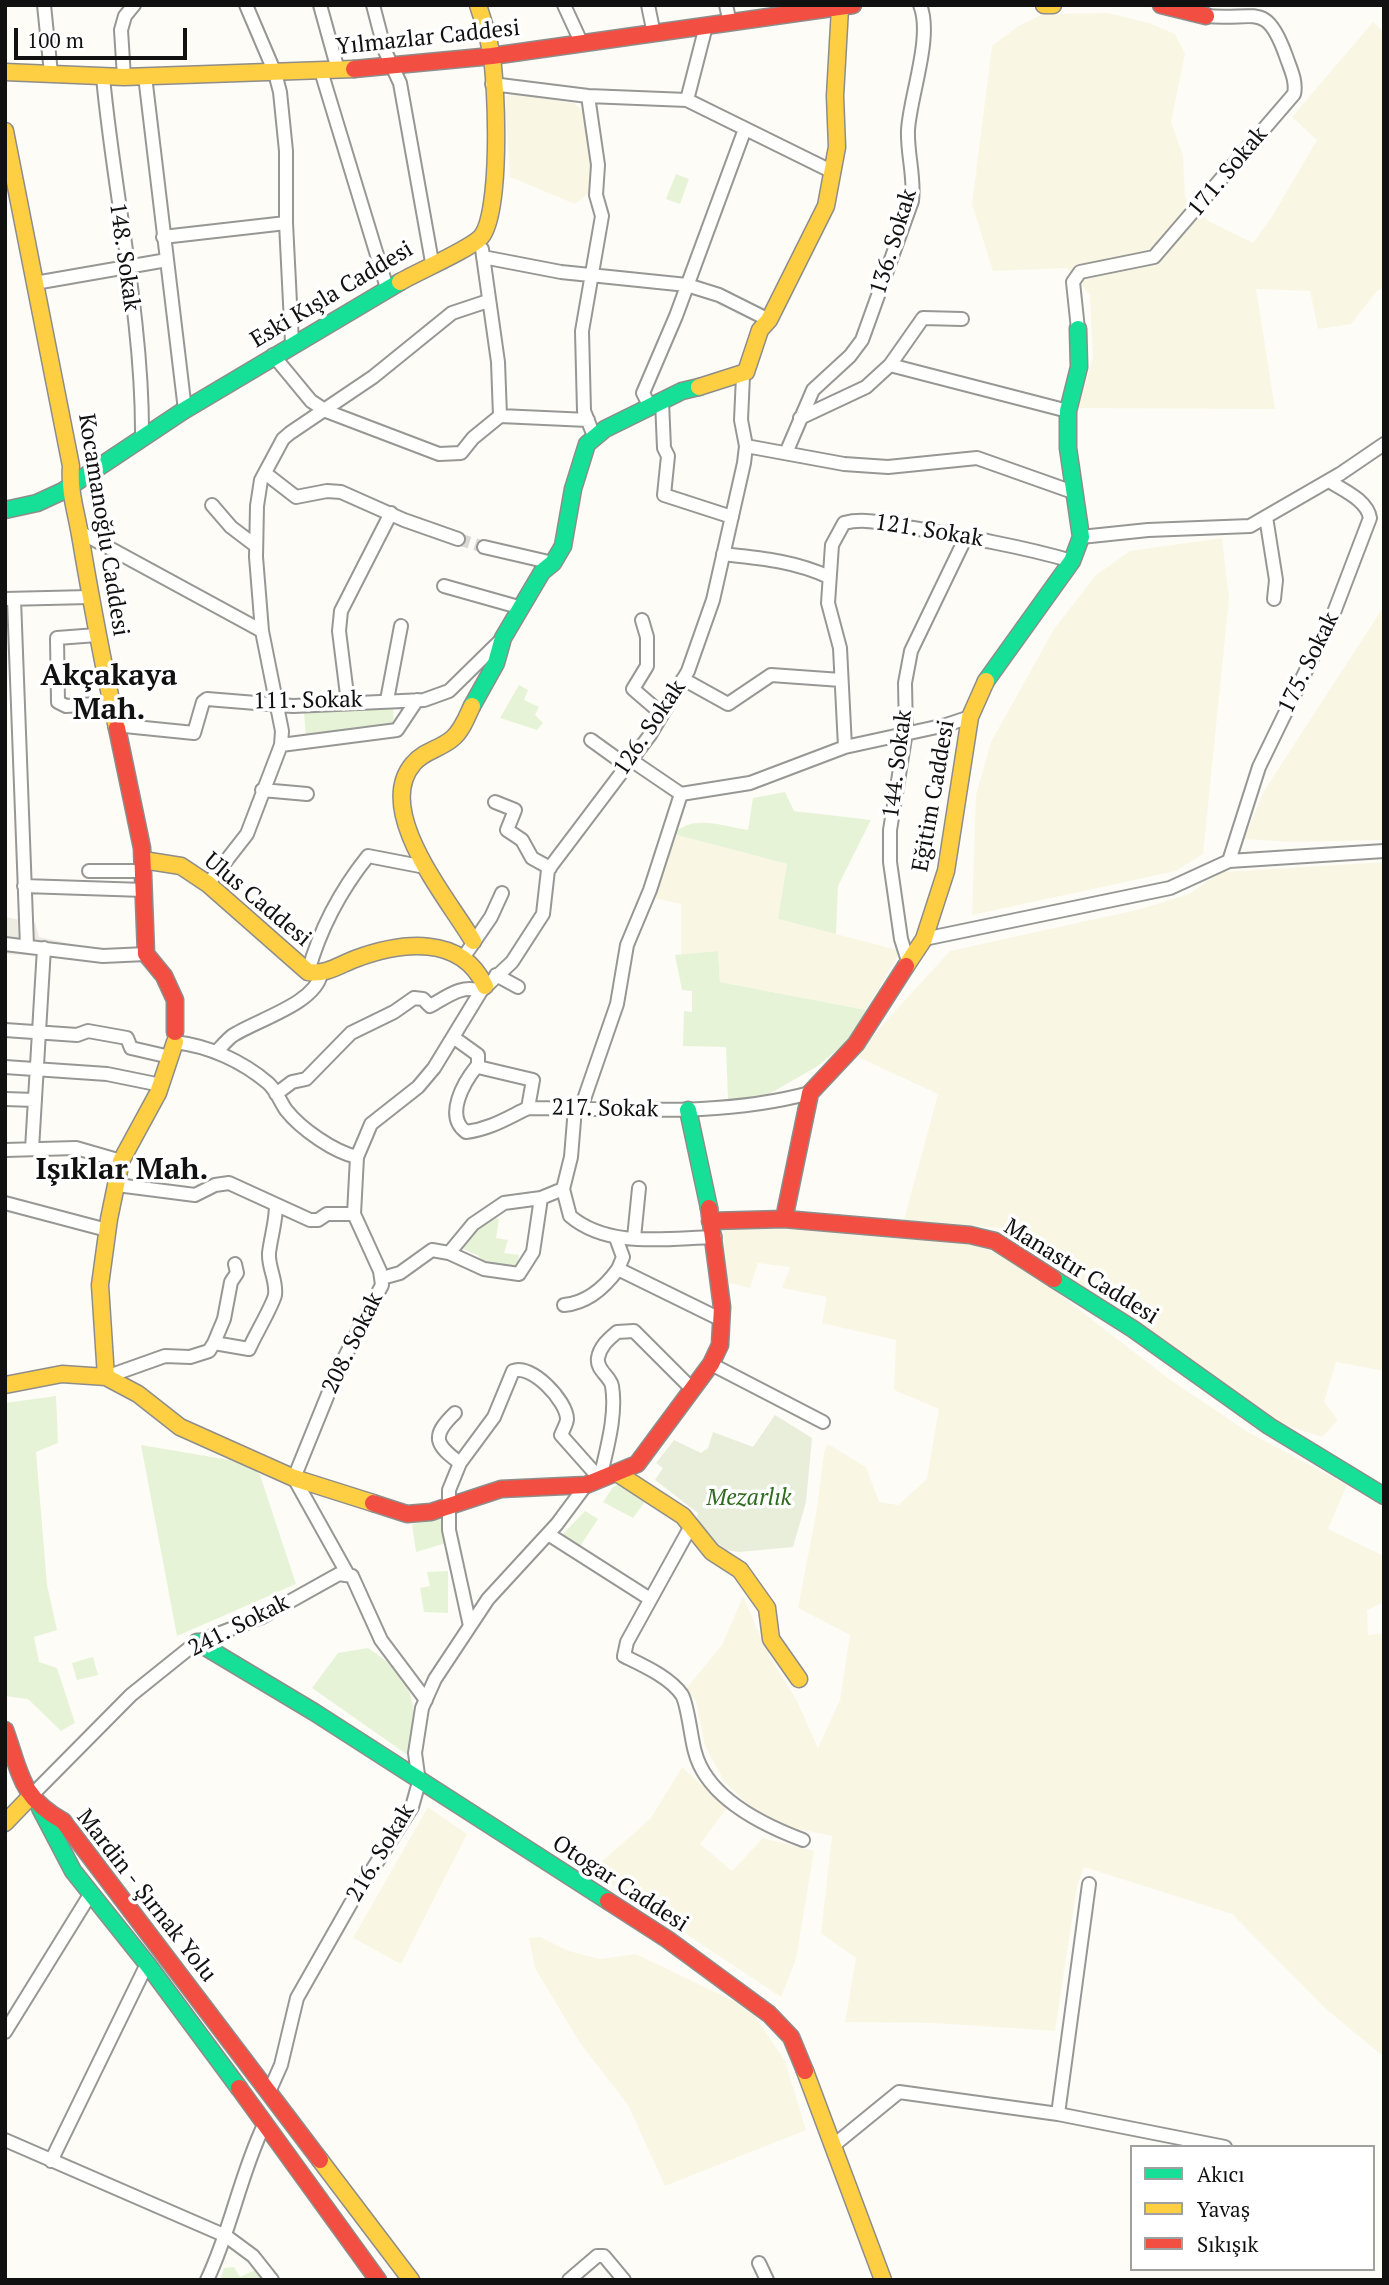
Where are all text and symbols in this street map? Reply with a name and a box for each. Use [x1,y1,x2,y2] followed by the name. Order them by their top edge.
[18,14,191,58] scale bar
[335,15,521,61] street label: Yılmazlar Caddesi
[27,26,84,54] text: 100 m
[1182,121,1274,223] street label: 171. Sokak
[865,186,923,298] street label: 136. Sokak
[103,201,145,313] street label: 148. Sokak
[246,236,418,354] street label: Eski Kışla Caddesi
[72,412,134,638] street label: Kocamanoğlu Caddesi
[873,509,985,553] street label: 121. Sokak
[1273,608,1345,718] street label: 175. Sokak
[41,658,177,728] district label: Akçakaya Mah.
[608,675,692,781] street label: 126. Sokak
[253,686,363,716] street label: 111. Sokak
[878,708,918,820] street label: 144. Sokak
[907,718,961,874] street label: Eğitim Caddesi
[198,847,316,953] street label: Ulus Caddesi
[551,1094,659,1124] street label: 217. Sokak
[36,1152,208,1188] district label: Işıklar Mah.
[999,1213,1163,1331] street label: Manastır Caddesi
[317,1288,389,1398] street label: 208. Sokak
[706,1484,792,1512] park label: Mezarlık
[184,1589,294,1663] street label: 241. Sokak
[341,1799,421,1907] street label: 216. Sokak
[70,1804,222,1988] street label: Mardin - Şırnak Yolu
[547,1830,693,1938] street label: Otogar Caddesi
[1130,2145,1375,2271] legend
[1197,2160,1245,2188] text: Akıcı
[1197,2195,1250,2223] text: Yavaş
[1197,2230,1258,2258] text: Sıkışık

